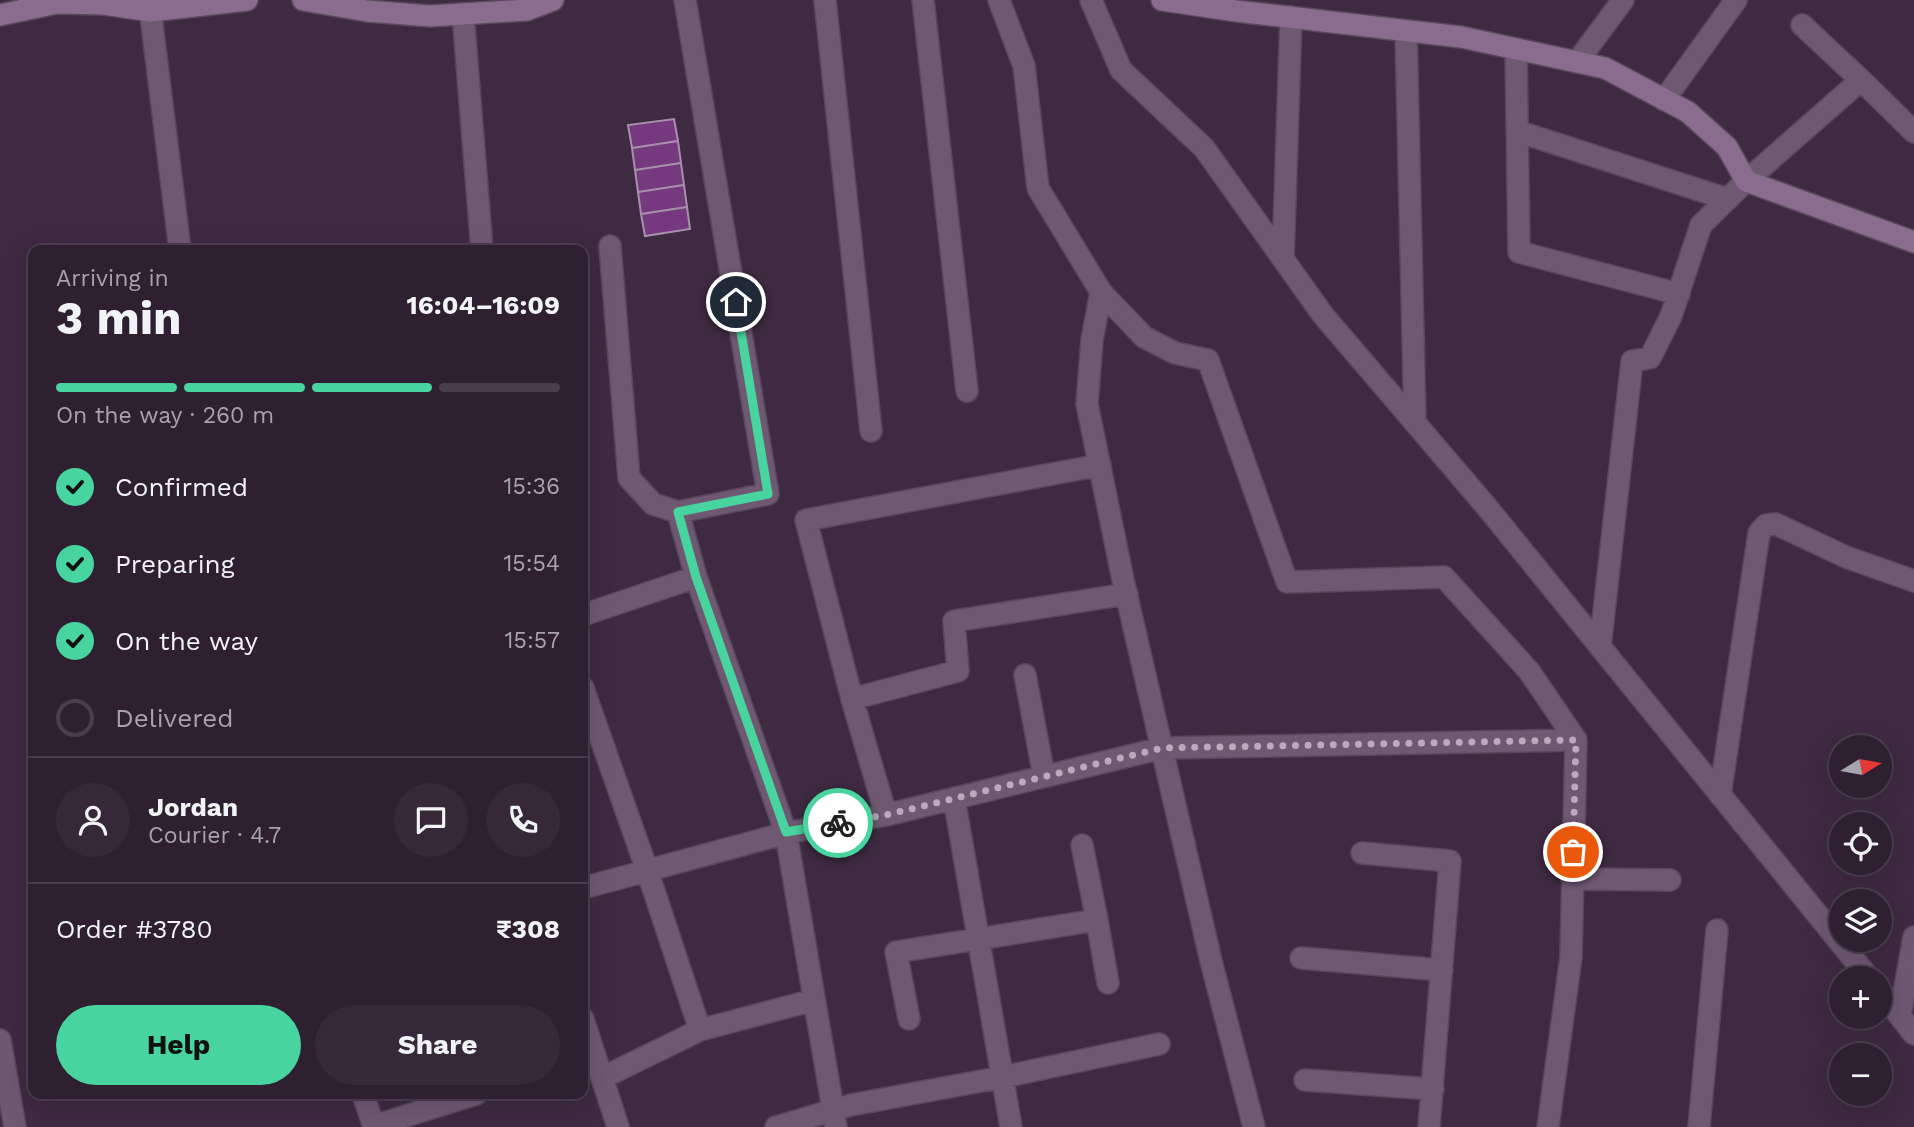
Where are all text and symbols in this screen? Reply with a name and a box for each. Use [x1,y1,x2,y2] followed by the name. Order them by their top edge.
[56,265,169,292] text: Arriving in
[706,272,766,332] pin
[717,283,755,321] icon: home
[407,290,560,320] text: 16:04–16:09
[56,291,182,345] text: 3 min
[56,402,274,429] text: On the way · 260 m
[56,468,94,506] icon: check
[115,472,248,502] text: Confirmed
[503,473,560,500] text: 15:36
[56,545,94,583] icon: check
[115,549,235,579] text: Preparing
[503,550,560,577] text: 15:54
[56,622,94,660] icon: check
[115,626,258,656] text: On the way
[505,627,560,654] text: 15:57
[115,703,234,733] text: Delivered
[1829,735,1892,798] north arrow
[1829,735,1892,1106] map controls
[56,783,130,857] button: person
[394,783,468,857] button: chat
[486,783,560,857] button: phone
[803,788,873,858] courier
[148,792,238,822] text: Jordan
[819,804,857,842] icon: bike
[1829,812,1892,875] button: locate
[148,822,281,849] text: Courier · 4.7
[1543,822,1603,882] pin
[1554,833,1592,871] icon: bag
[1829,889,1892,952] button: layers
[56,914,213,944] text: Order #3780
[496,914,560,944] text: ₹308
[1829,966,1892,1029] button: +
[56,1005,301,1085] button: Help
[315,1005,560,1085] button: Share
[1829,1043,1892,1106] button: −

